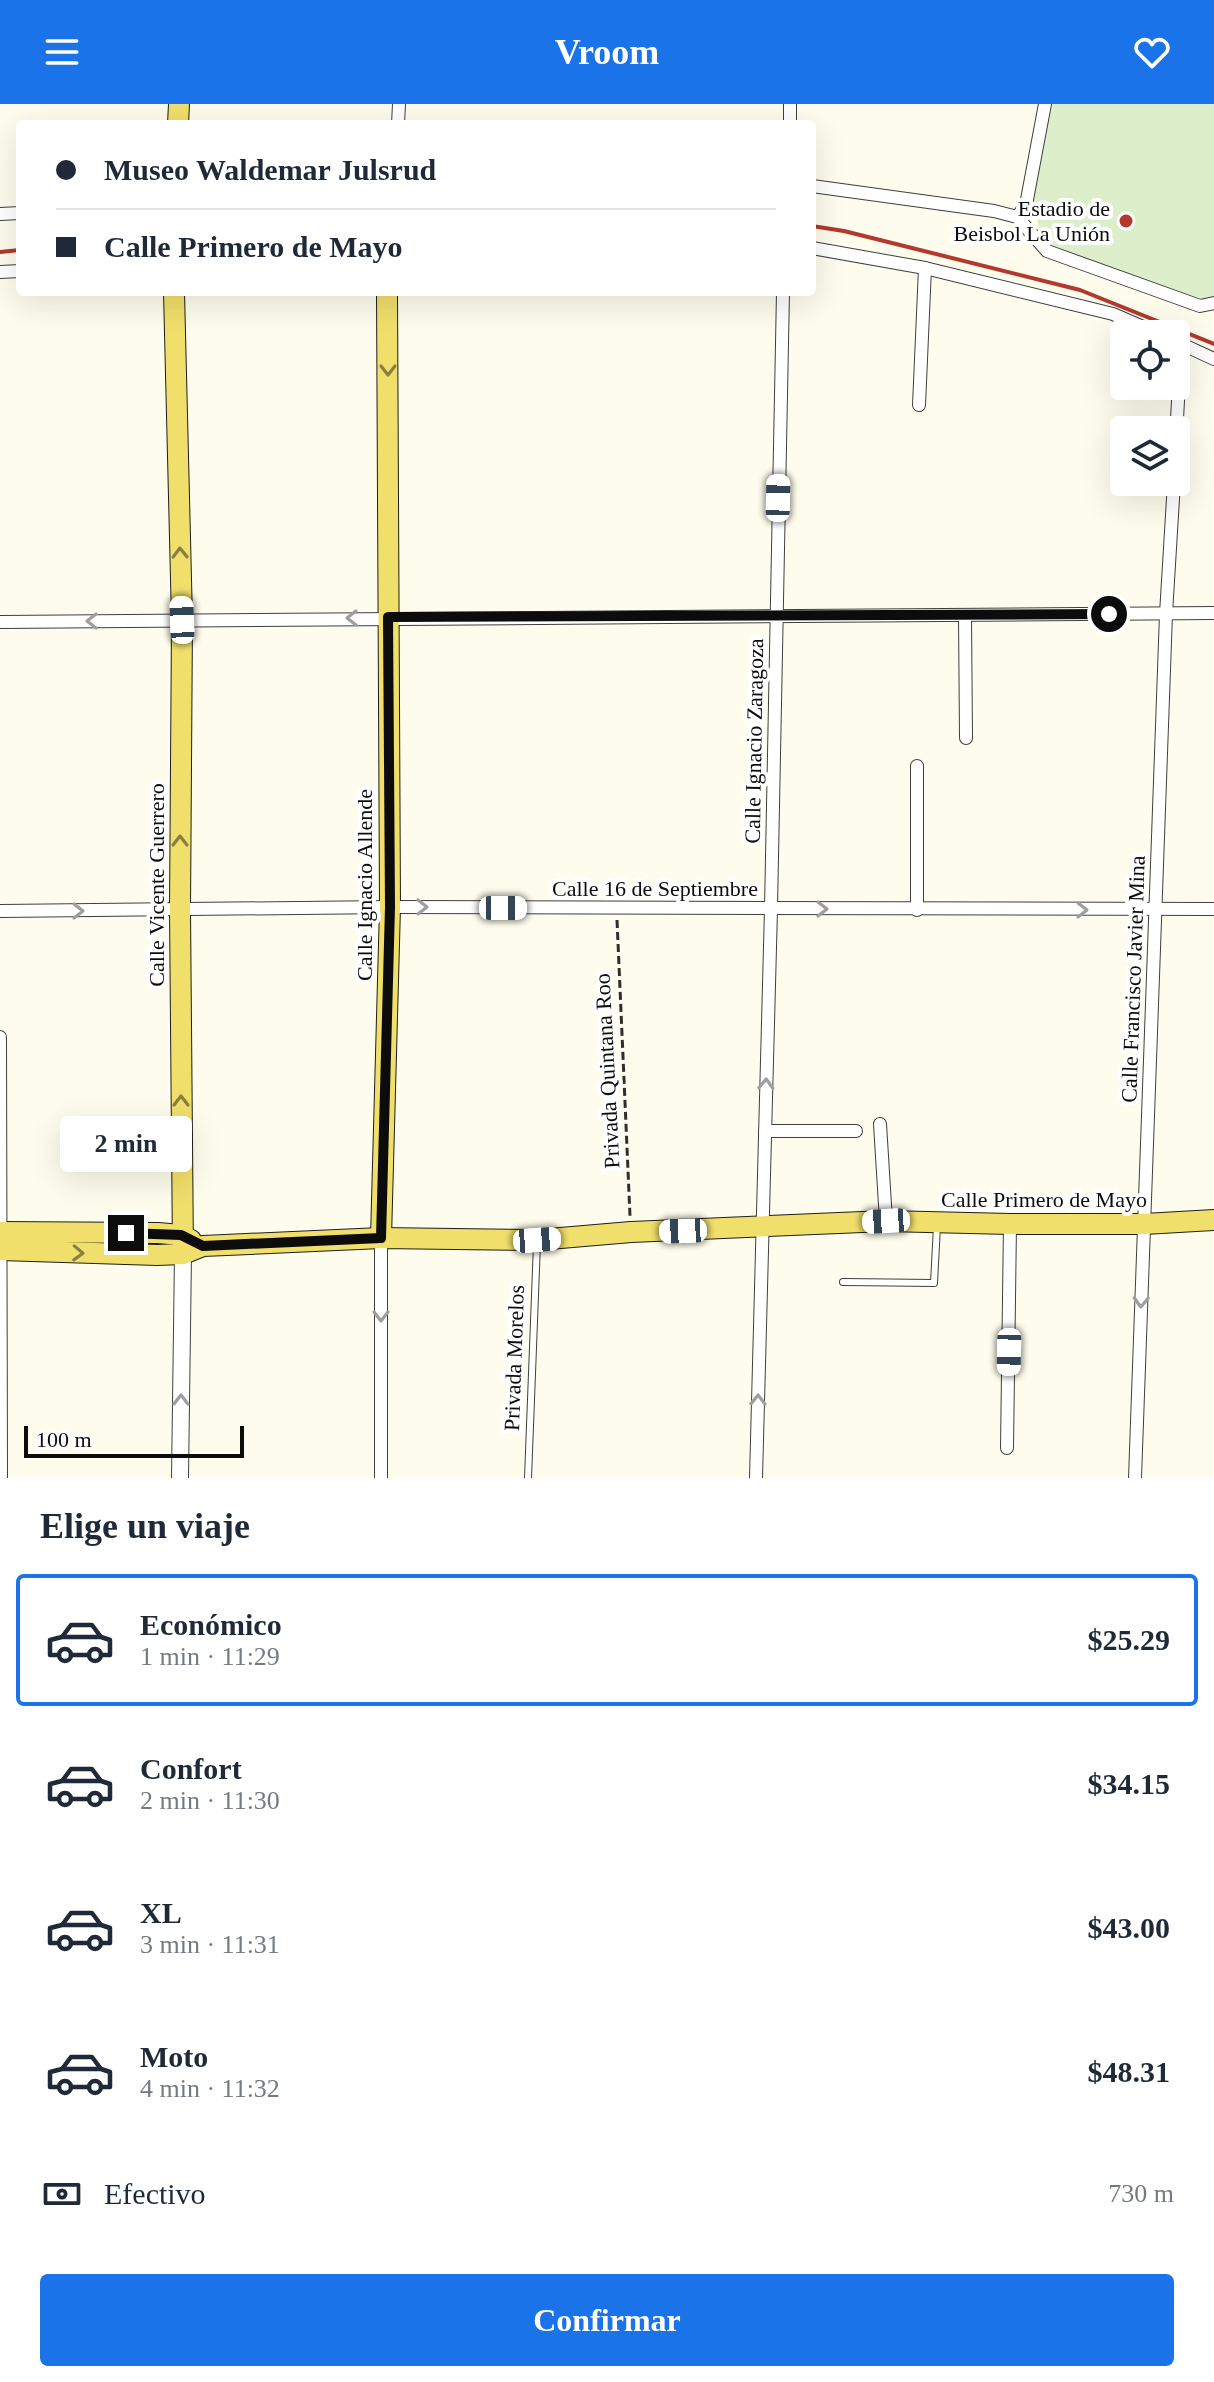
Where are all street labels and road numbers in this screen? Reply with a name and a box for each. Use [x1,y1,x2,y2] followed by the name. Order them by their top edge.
[740,638,768,844] street label: Calle Ignacio Zaragoza
[144,783,169,987] street label: Calle Vicente Guerrero
[352,789,377,981] street label: Calle Ignacio Allende
[1116,855,1150,1103] street label: Calle Francisco Javier Mina
[552,876,758,901] street label: Calle 16 de Septiembre
[589,973,625,1169] street label: Privada Quintana Roo
[941,1187,1147,1212] street label: Calle Primero de Mayo
[499,1285,529,1431] street label: Privada Morelos

